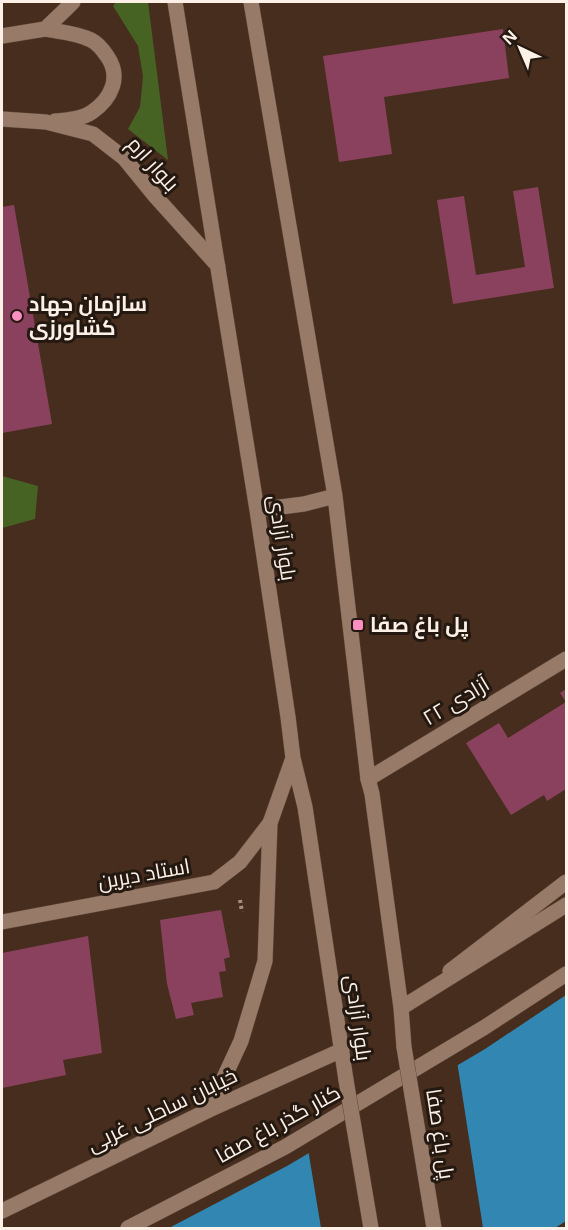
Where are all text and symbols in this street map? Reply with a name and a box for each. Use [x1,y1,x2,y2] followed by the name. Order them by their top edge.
[490,18,550,78] north arrow
[497,25,522,50] text: N
[121,130,186,198] street label: بلوار ارم
[29,289,147,341] place label: سازمان جهاد کشاورزی
[10,309,24,323] marker: سازمان جهاد کشاورزی
[262,493,304,583] street label: بلوار آزادی
[370,610,469,640] place label: پل باغ صفا
[351,618,365,632] marker: پل باغ صفا
[417,669,494,731] street label: آزادی ۲۲
[95,851,192,895] street label: استاد دیرین
[339,973,379,1063] street label: بلوار آزادی
[82,1061,241,1158] street label: خیابان ساحلی غربی
[210,1077,345,1170] street label: کنار گذر باغ صفا
[419,1086,462,1182] street label: پل باغ صفا

